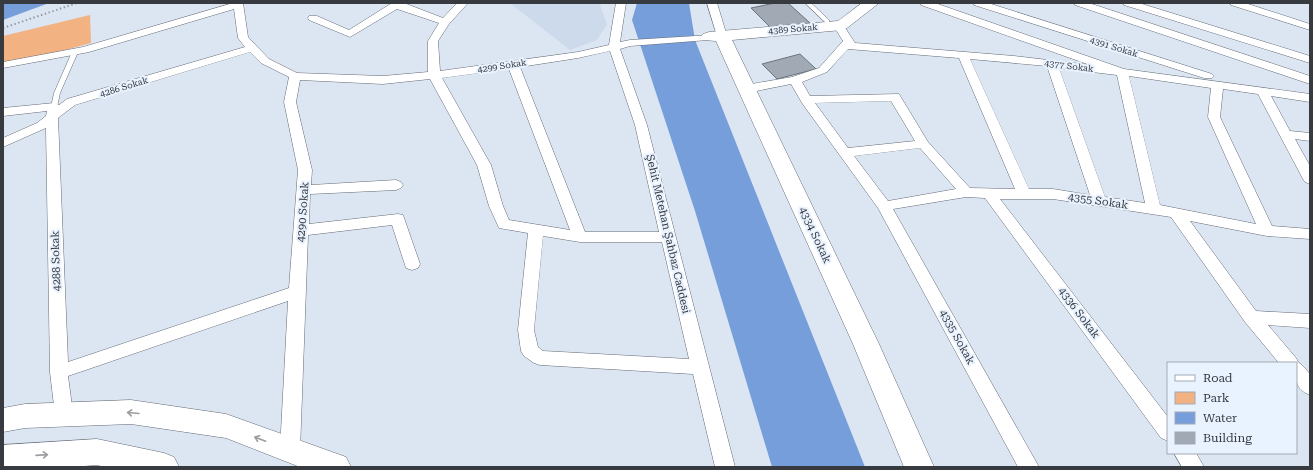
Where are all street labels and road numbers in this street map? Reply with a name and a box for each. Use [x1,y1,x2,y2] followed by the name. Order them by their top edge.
[768,22,818,36] street label: 4389 Sokak
[1089,35,1139,59] street label: 4391 Sokak
[477,57,528,75] street label: 4299 Sokak
[1044,58,1095,74] street label: 4377 Sokak
[99,75,149,99] street label: 4286 Sokak
[643,153,693,315] street label: Şehit Metehan Şahbaz Caddesi
[294,181,312,243] street label: 4290 Sokak
[1067,190,1129,212] street label: 4355 Sokak
[796,205,834,265] street label: 4334 Sokak
[48,230,64,292] street label: 4288 Sokak
[1056,285,1102,341] street label: 4336 Sokak
[937,307,977,367] street label: 4335 Sokak

